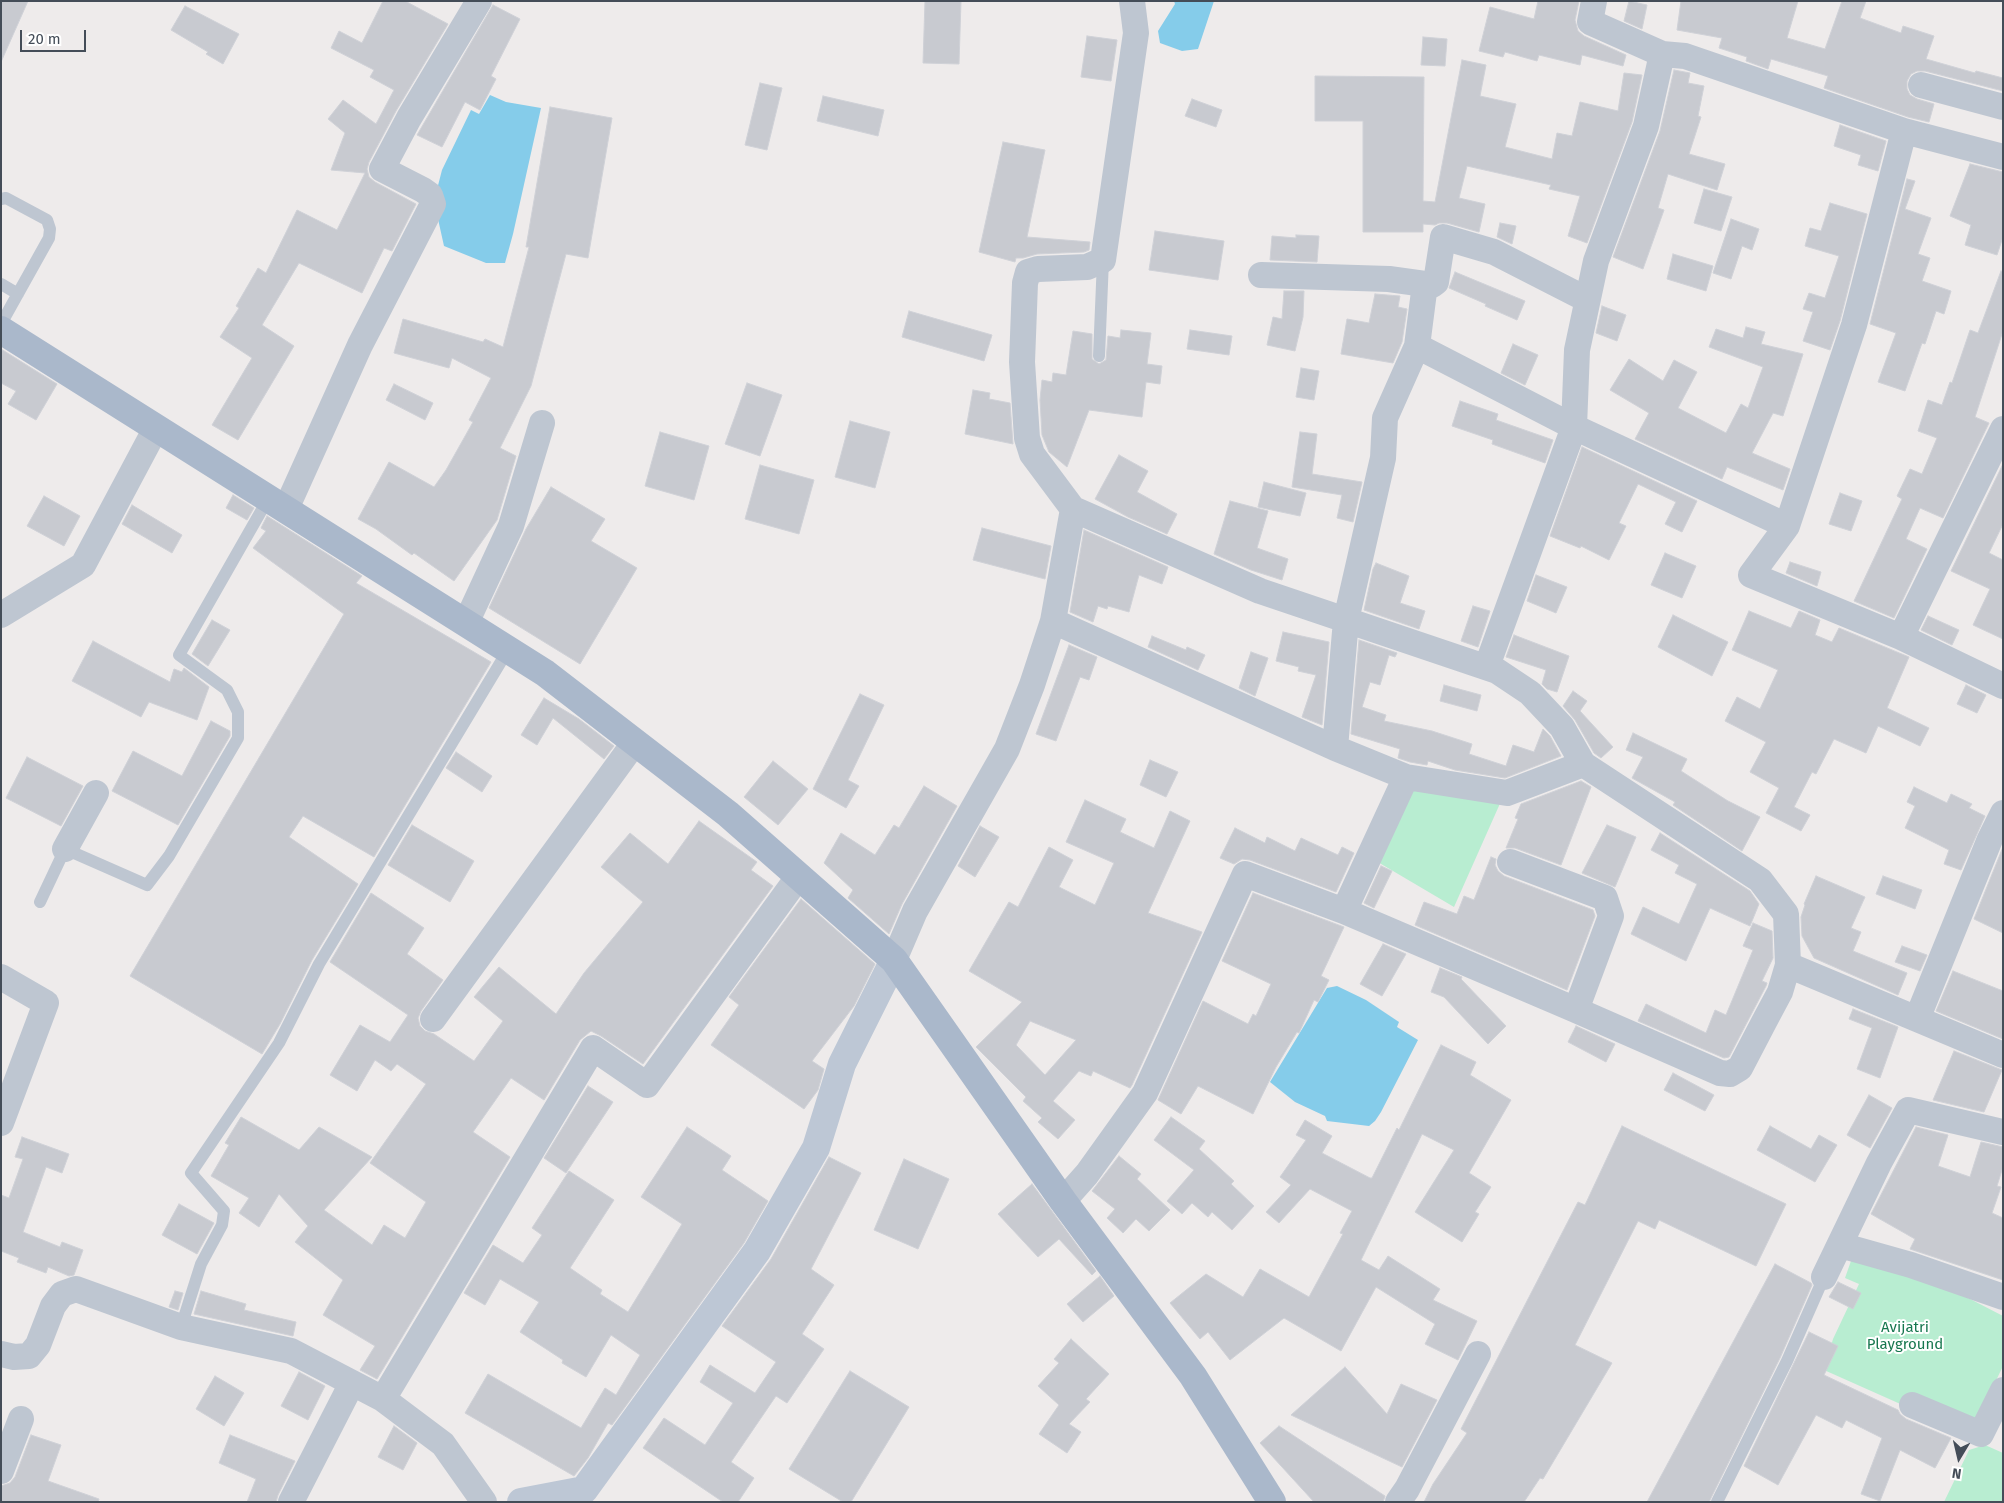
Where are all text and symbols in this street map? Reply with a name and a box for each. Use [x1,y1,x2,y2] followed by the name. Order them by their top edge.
[22,20,89,52] scale bar
[28,30,61,48] text: 20 m
[1867,1319,1943,1354] park label: Avijatri Playground
[1934,1433,1984,1483] north arrow
[1951,1464,1963,1482] text: N

